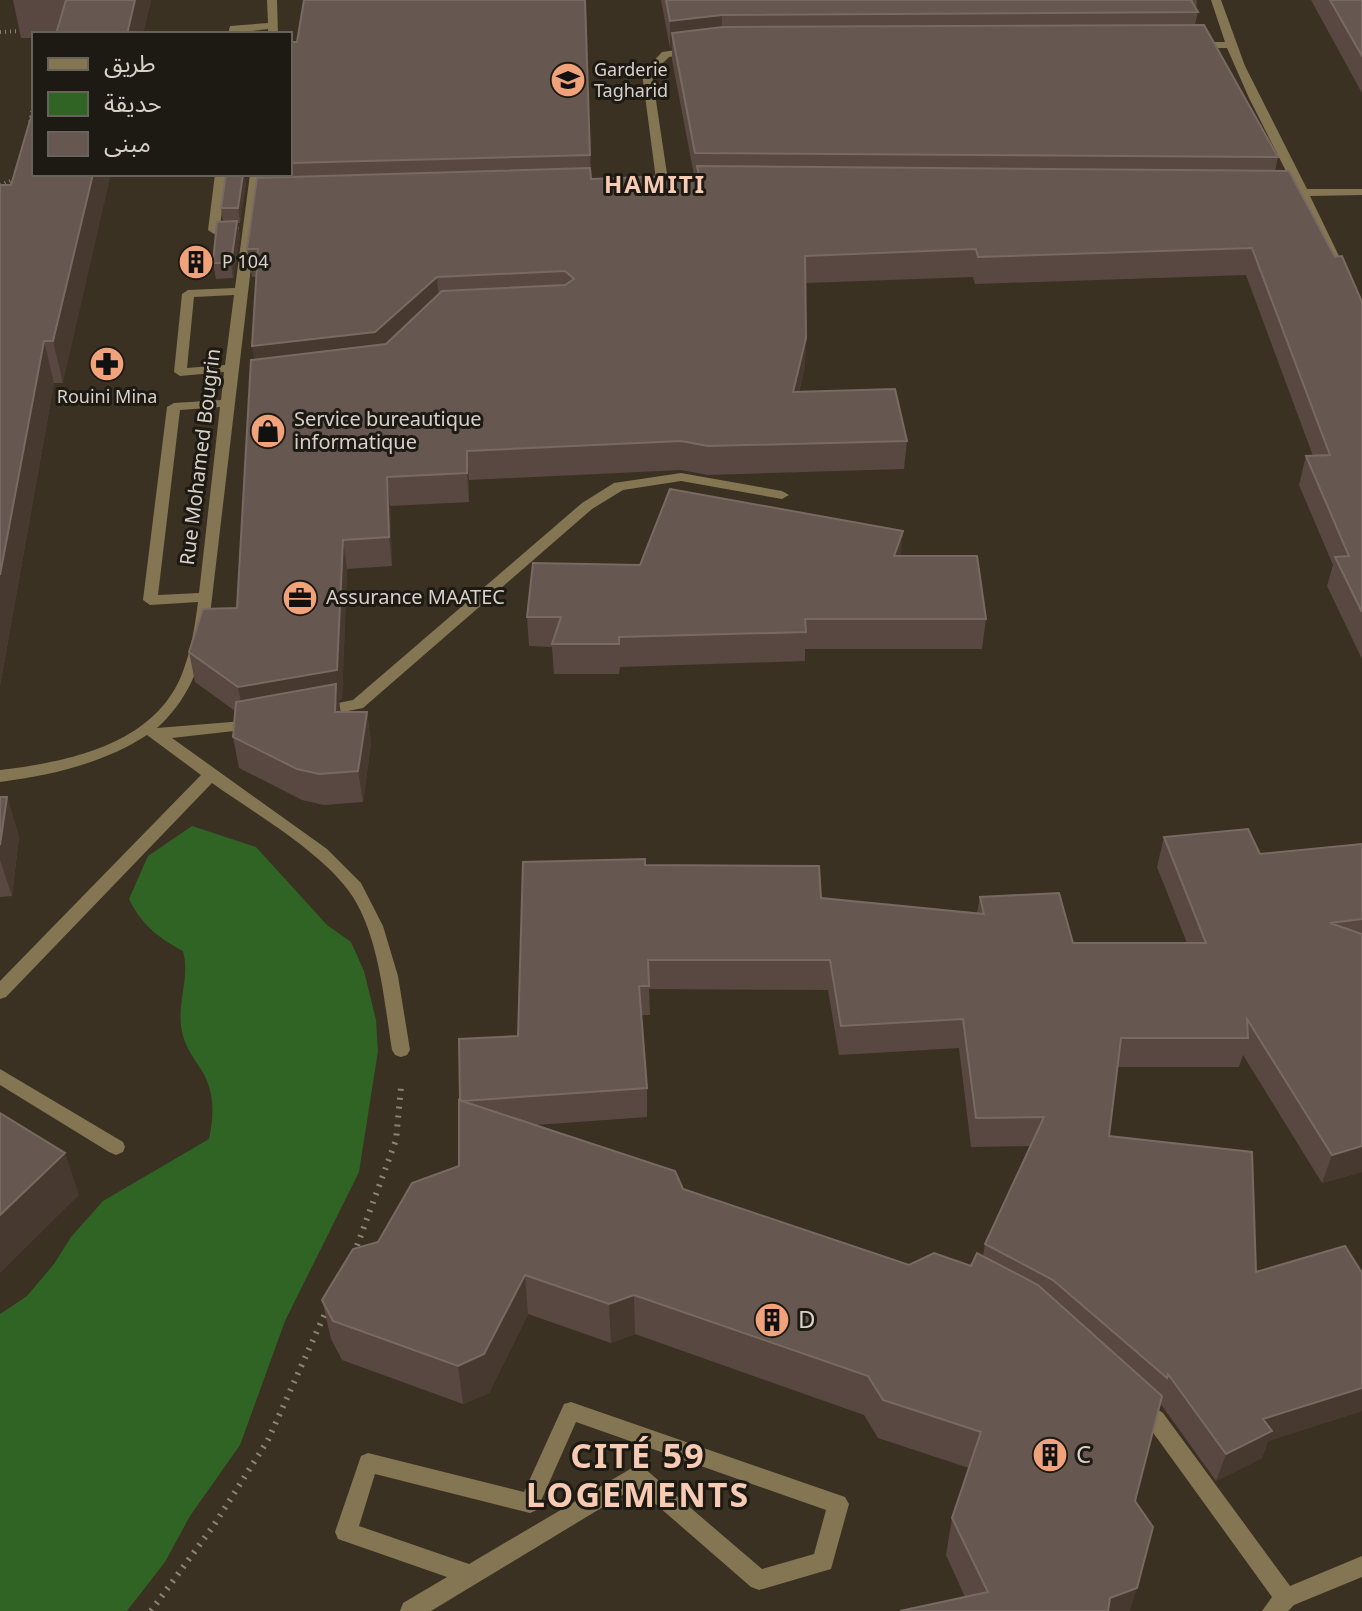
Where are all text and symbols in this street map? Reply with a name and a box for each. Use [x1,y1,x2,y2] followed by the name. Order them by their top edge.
[32,32,292,176] legend
[104,39,156,90] text: طريق
[594,51,668,110] place label: Garderie Tagharid
[549,61,587,99] school or university icon: Garderie Tagharid
[104,79,162,130] text: حديقة
[104,119,151,170] text: مبنى
[604,160,706,211] district label: HAMITI
[177,243,215,281] building icon: P 104
[222,243,268,281] place label: P 104
[88,345,126,383] pharmacy icon: Rouini Mina
[167,346,235,568] street label: Rue Mohamed Bougrin
[57,378,157,416] place label: Rouini Mina
[294,399,482,464] place label: Service bureautique informatique
[249,412,287,450] shop icon: Service bureautique informatique
[326,577,505,619] place label: Assurance MAATEC
[281,579,319,617] office icon: Assurance MAATEC
[798,1295,816,1346] place label: D
[753,1301,791,1339] building icon: D
[526,1421,750,1532] district label: CITÉ 59 LOGEMENTS
[1076,1430,1091,1481] place label: C
[1031,1436,1069,1474] building icon: C

